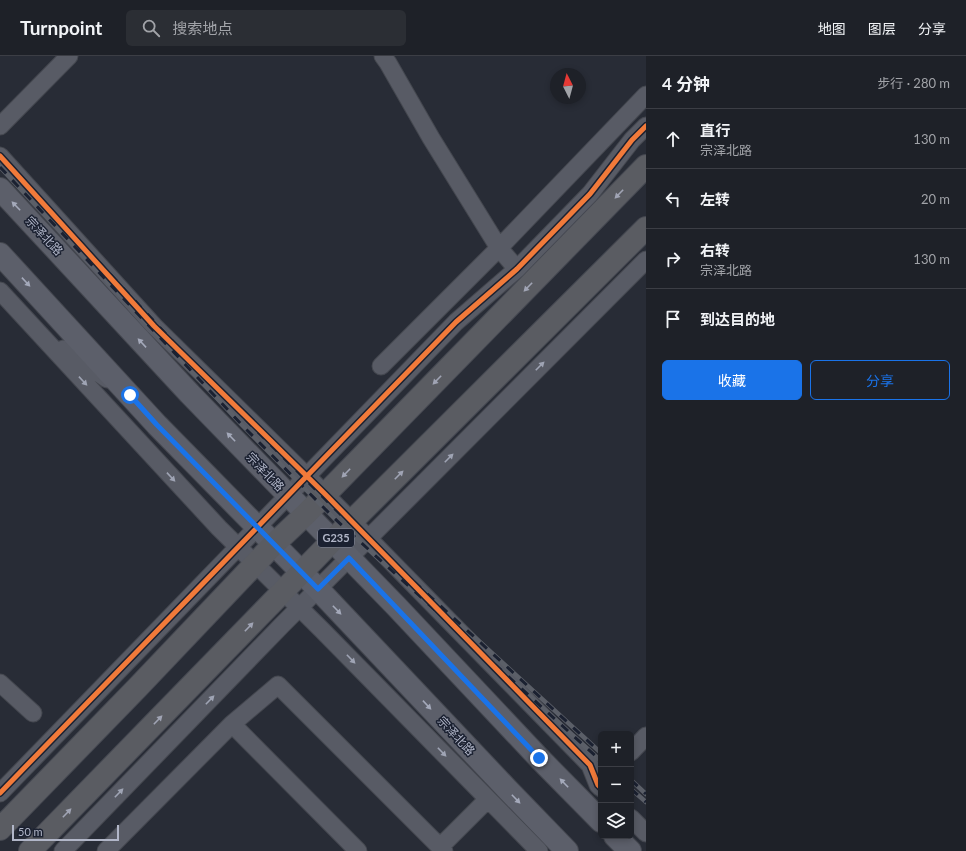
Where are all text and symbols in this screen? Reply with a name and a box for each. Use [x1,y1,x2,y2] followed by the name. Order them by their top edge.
[126,10,406,46] search box
[20,16,102,39] text: Turnpoint
[140,17,162,39] icon: search
[172,19,232,37] text: 搜索地点
[818,20,846,37] text: 地图
[868,20,896,37] text: 图层
[918,20,946,37] text: 分享
[550,68,586,104] north arrow
[662,73,710,94] text: 4 分钟
[877,75,950,91] text: 步行 · 280 m
[700,121,730,139] text: 直行
[662,128,684,150] icon: ahead
[913,131,950,147] text: 130 m
[700,142,752,158] text: 宗泽北路
[662,188,684,210] icon: left
[614,189,624,199] one-way arrow
[700,190,730,208] text: 左转
[921,191,950,207] text: 20 m
[11,201,21,211] one-way arrow
[23,213,66,258] street label: 宗泽北路
[700,241,730,259] text: 右转
[662,248,684,270] icon: right
[913,251,950,267] text: 130 m
[700,262,752,278] text: 宗泽北路
[22,277,31,288] one-way arrow
[523,282,533,292] one-way arrow
[662,308,684,330] icon: arrive
[700,310,775,328] text: 到达目的地
[138,337,147,348] one-way arrow
[662,360,802,400] button: 收藏
[810,360,950,400] button: 分享
[535,361,545,371] one-way arrow
[432,375,442,385] one-way arrow
[79,376,88,387] one-way arrow
[121,386,139,404] route start
[227,432,236,442] one-way arrow
[243,449,287,494] street label: 宗泽北路
[444,453,453,463] one-way arrow
[341,468,351,478] one-way arrow
[394,470,404,480] one-way arrow
[167,472,176,482] one-way arrow
[318,529,354,547] road number: G235
[333,605,342,615] one-way arrow
[244,622,254,632] one-way arrow
[346,654,356,664] one-way arrow
[205,695,214,705] one-way arrow
[422,700,432,710] one-way arrow
[435,713,478,758] street label: 宗泽北路
[153,715,163,725] one-way arrow
[598,731,634,839] map controls
[598,731,634,767] button: +
[437,747,447,757] one-way arrow
[530,749,548,767] route end
[598,767,634,803] button: −
[559,778,569,788] one-way arrow
[114,788,124,798] one-way arrow
[511,794,521,804] one-way arrow
[598,803,634,839] button: layers
[62,808,72,818] one-way arrow
[12,823,119,842] scale bar
[18,825,43,838] text: 50 m

